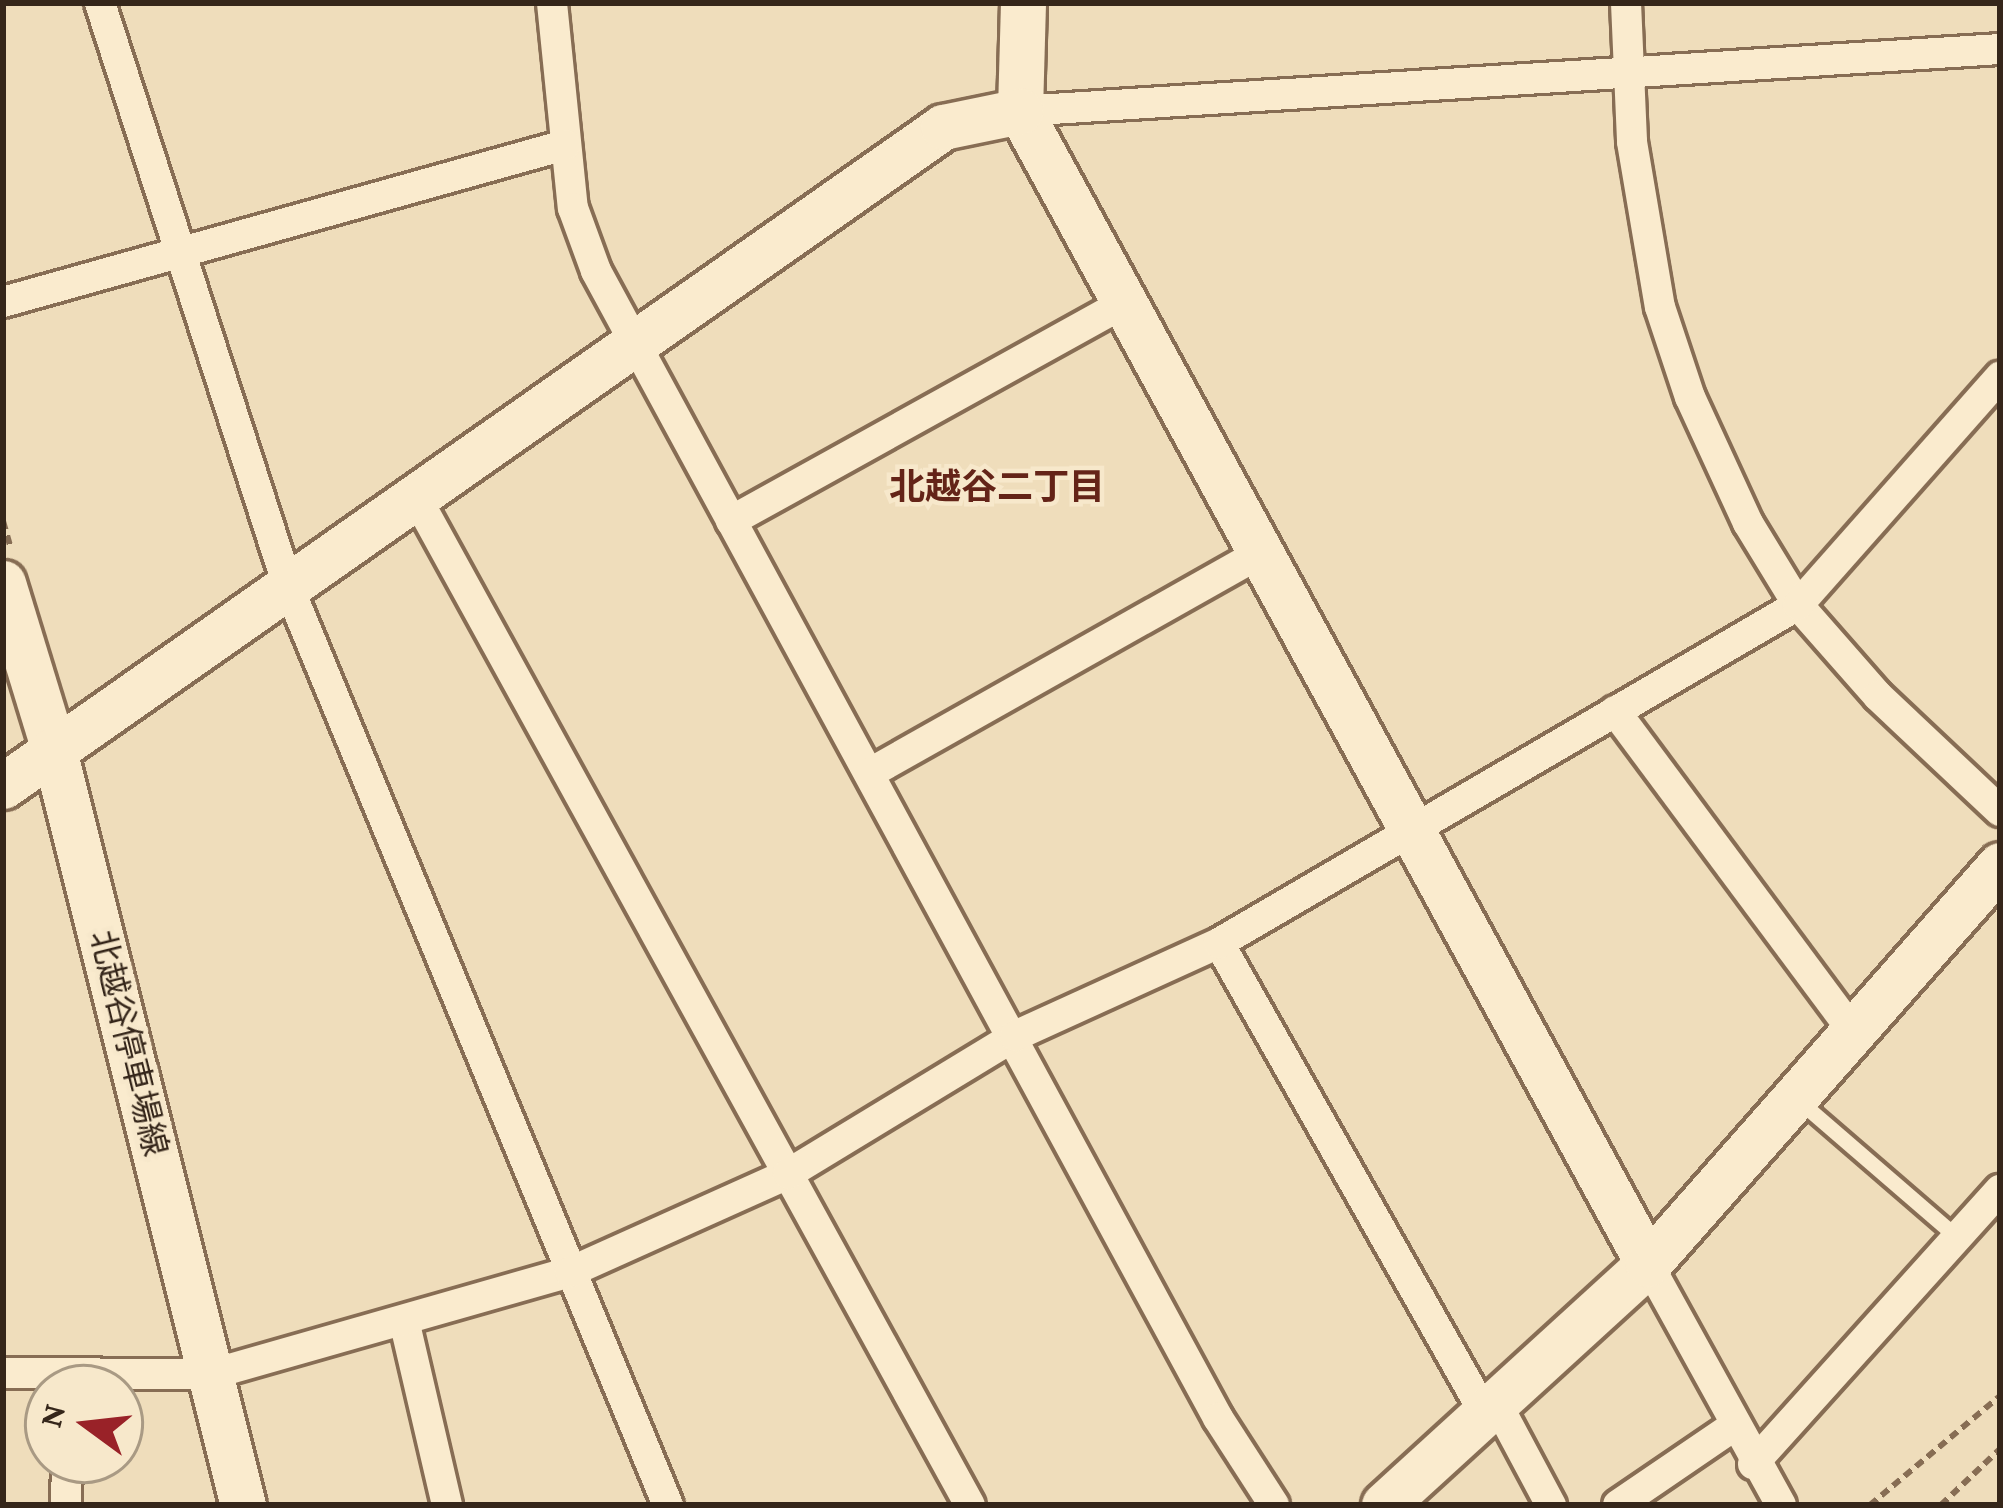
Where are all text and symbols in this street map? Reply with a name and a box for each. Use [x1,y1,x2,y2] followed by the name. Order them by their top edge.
[889,466,1105,510] district label: 北越谷二丁目
[82,926,176,1160] street label: 北越谷停車場線
[24,1364,144,1484] north arrow
[31,1400,72,1431] text: N

